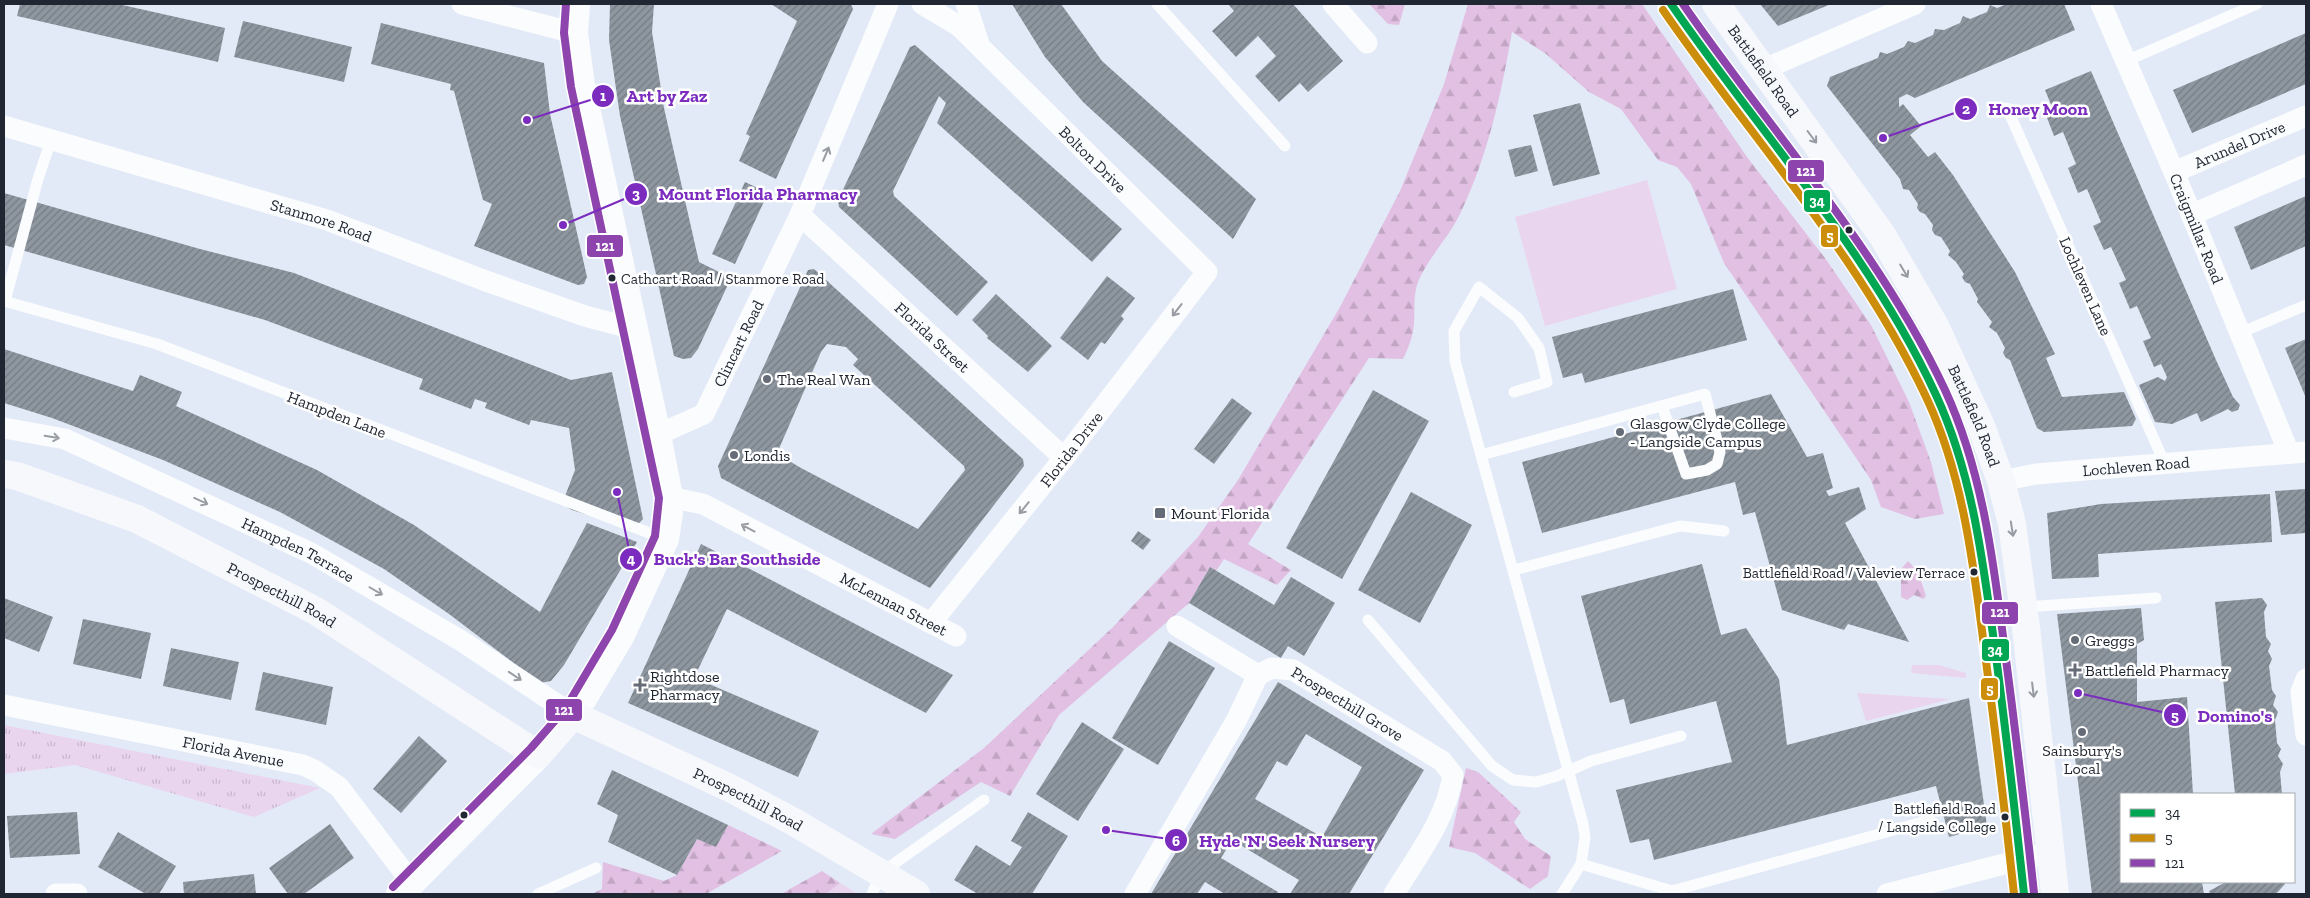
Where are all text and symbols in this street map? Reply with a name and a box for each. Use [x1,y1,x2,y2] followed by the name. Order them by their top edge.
[1724,21,1803,121] street label: Battlefield Road
[591,80,718,113] callout: Art by Zaz
[626,85,708,107] text: Art by Zaz
[600,87,606,105] text: 1
[1953,92,2098,125] callout: Honey Moon
[1988,98,2088,120] text: Honey Moon
[1962,100,1970,118] text: 2
[2191,117,2288,172] street label: Arundel Drive
[1055,122,1130,197] street label: Bolton Drive
[1807,130,1817,144] one-way arrow
[821,147,831,162] one-way arrow
[1787,159,1825,183] line badge: 121
[1797,163,1816,180] text: 121
[2166,171,2228,286] street label: Craigmillar Road
[623,177,867,210] callout: Mount Florida Pharmacy
[659,183,858,205] text: Mount Florida Pharmacy
[632,185,640,203] text: 3
[1803,189,1831,213] line badge: 34
[1809,193,1825,210] text: 34
[268,195,375,246] street label: Stanmore Road
[1820,224,1839,248] line badge: 5
[1844,225,1854,235] unlabelled marker
[1826,228,1834,245] text: 5
[586,234,624,258] line badge: 121
[2055,234,2116,339] street label: Lochleven Lane
[596,238,615,255] text: 121
[1899,264,1909,278] one-way arrow
[621,270,825,288] place label: Cathcart Road / Stanmore Road
[607,273,617,283] marker: Cathcart Road / Stanmore Road
[710,297,768,390] street label: Clincart Road
[891,298,974,376] street label: Florida Street
[1172,303,1183,316] one-way arrow
[1944,362,2004,470] street label: Battlefield Road
[777,370,871,389] place label: The Real Wan
[761,373,773,385] marker: The Real Wan
[285,387,389,442] street label: Hampden Lane
[1036,408,1107,491] street label: Florida Drive
[1630,414,1786,451] place label: Glasgow Clyde College - Langside Campus
[1614,426,1626,438] marker: Glasgow Clyde College - Langside Campus
[43,432,59,442] one-way arrow
[744,446,790,465] place label: Londis
[728,449,740,461] marker: Londis
[2082,453,2191,480] street label: Lochleven Road
[193,496,208,506] one-way arrow
[1019,501,1030,514] one-way arrow
[1171,504,1270,523] place label: Mount Florida
[1153,506,1167,520] marker: Mount Florida
[239,513,358,586] street label: Hampden Terrace
[2007,520,2017,536] one-way arrow
[741,523,756,532] one-way arrow
[618,543,830,576] callout: Buck's Bar Southside
[653,548,821,570] text: Buck's Bar Southside
[627,550,636,568] text: 4
[224,558,340,632] street label: Prospecthill Road
[1743,564,1965,582] place label: Battlefield Road / Valeview Terrace
[1969,567,1979,577] marker: Battlefield Road / Valeview Terrace
[837,568,951,640] street label: McLennan Street
[369,586,384,596] one-way arrow
[1981,601,2019,625] line badge: 121
[1991,604,2010,621] text: 121
[2085,631,2135,650] place label: Greggs
[2069,634,2081,646] marker: Greggs
[1981,638,2010,662] line badge: 34
[1987,642,2003,659] text: 34
[2085,661,2230,680] place label: Battlefield Pharmacy
[1288,662,1407,745] street label: Prospecthill Grove
[2069,664,2081,676] marker: Battlefield Pharmacy
[650,667,721,704] place label: Rightdose Pharmacy
[507,671,521,681] one-way arrow
[1980,677,1999,701] line badge: 5
[634,679,646,691] marker: Rightdose Pharmacy
[1986,681,1994,698] text: 5
[2028,682,2038,698] one-way arrow
[545,698,583,722] line badge: 121
[2162,699,2282,732] callout: Domino's
[555,702,574,719] text: 121
[2197,705,2273,727] text: Domino's
[2171,707,2179,725] text: 5
[2076,726,2088,738] marker: Sainsbury's Local
[181,732,286,771] street label: Florida Avenue
[2042,741,2122,778] place label: Sainsbury's Local
[690,763,807,835] street label: Prospecthill Road
[2120,793,2295,883] legend
[1878,800,1997,836] place label: Battlefield Road / Langside College
[2165,804,2180,822] text: 34
[459,810,469,820] unlabelled marker
[2000,812,2010,822] marker: Battlefield Road / Langside College
[1164,824,1385,857] callout: Hyde 'N' Seek Nursery
[2165,829,2173,847] text: 5
[1199,830,1376,852] text: Hyde 'N' Seek Nursery
[1172,832,1180,850] text: 6
[2165,854,2185,872] text: 121

